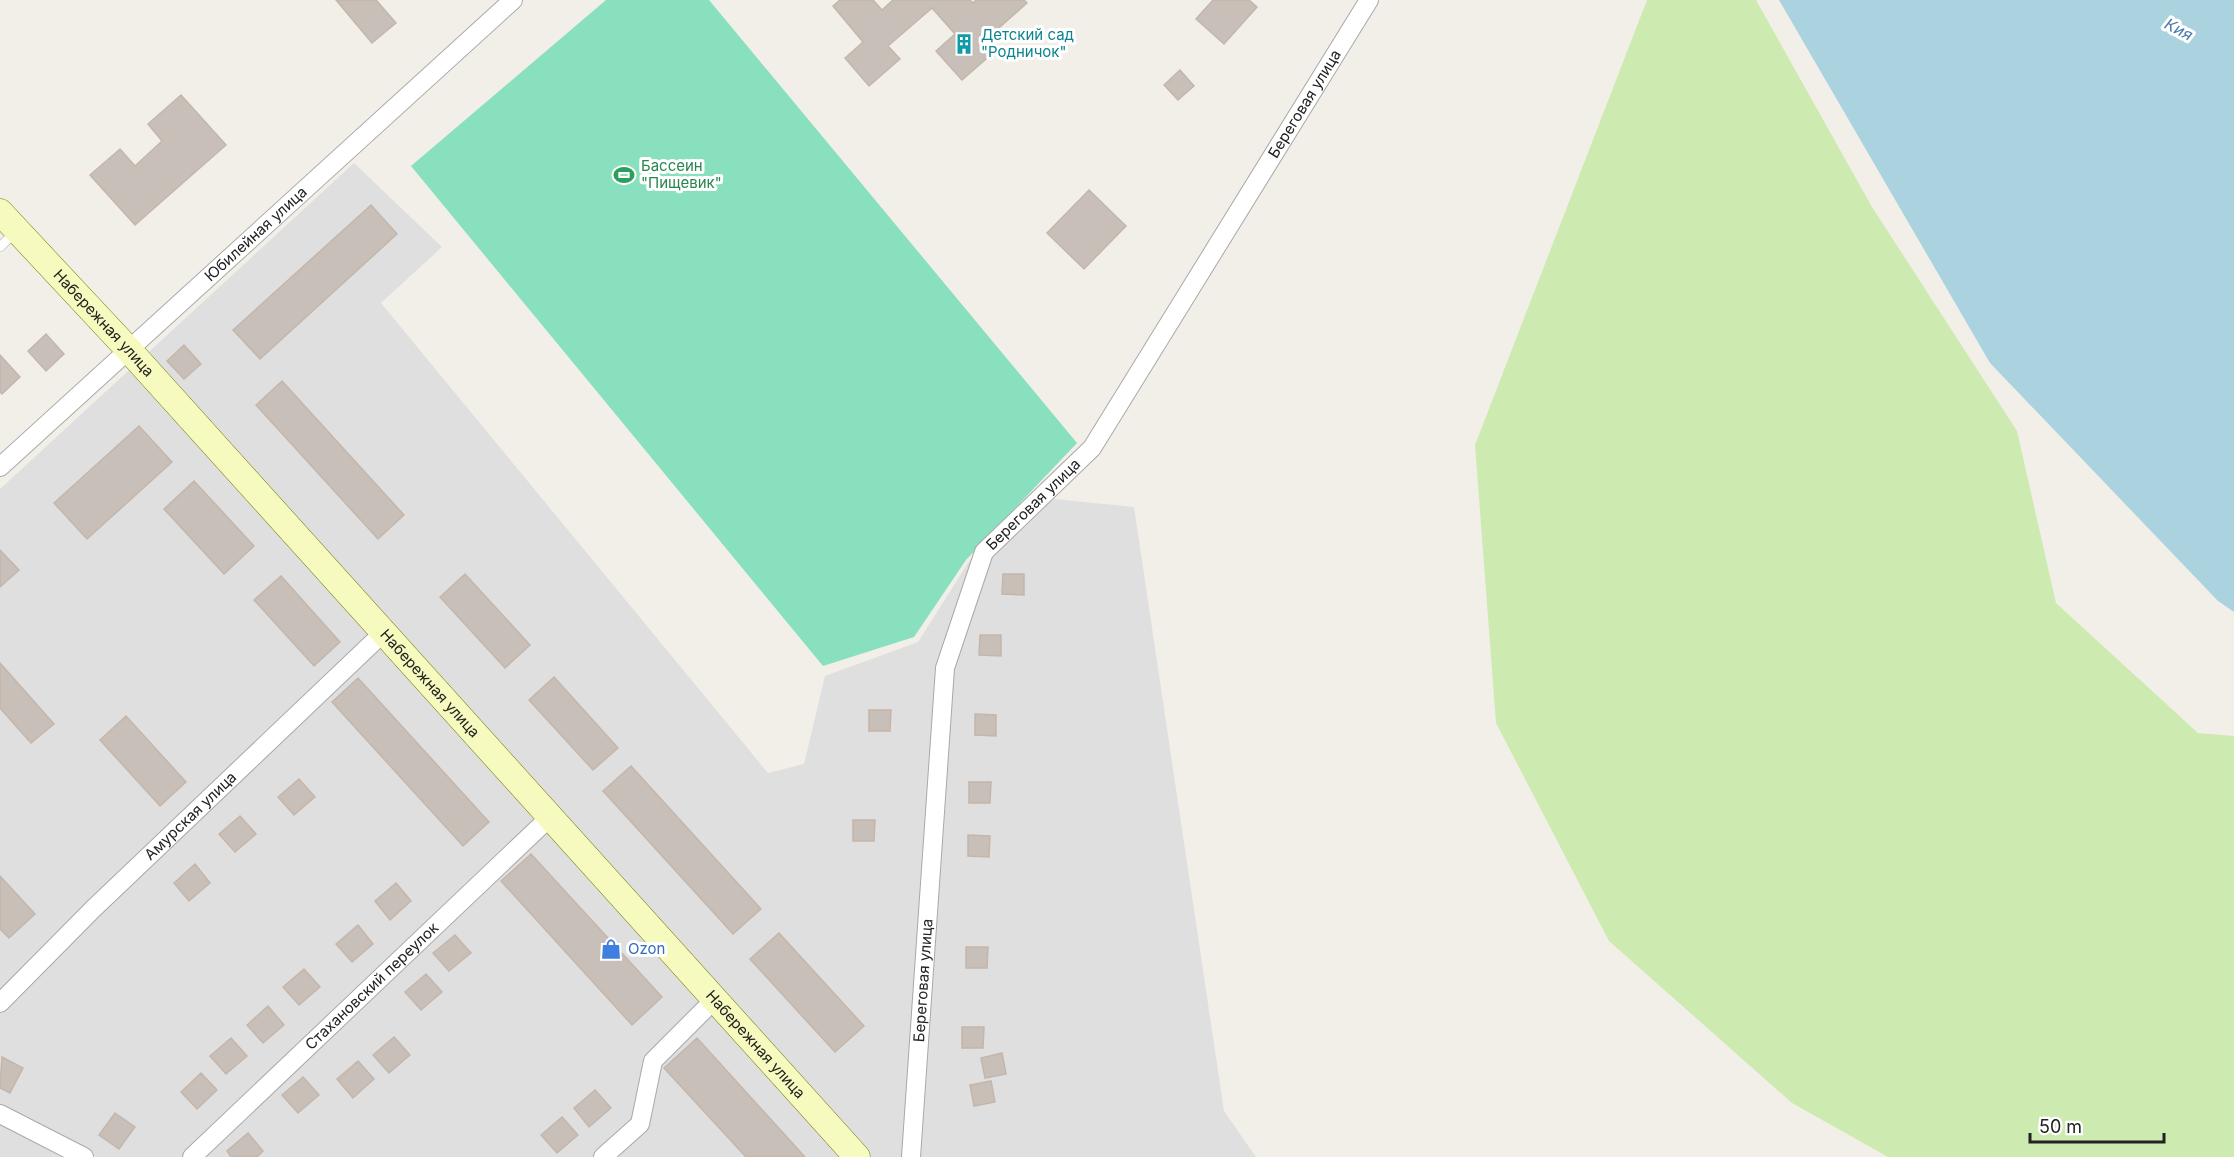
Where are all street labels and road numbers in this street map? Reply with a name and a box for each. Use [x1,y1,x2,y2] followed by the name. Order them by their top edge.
[1264,46,1345,161] street label: Береговая улица
[200,182,311,285] street label: Юбилейная улица
[50,265,158,380] street label: Набережная улица
[982,454,1084,554] street label: Береговая улица
[376,625,484,741] street label: Набережная улица
[140,767,240,864] street label: Амурская улица
[301,918,442,1054] street label: Стахановский переулок
[909,918,937,1043] street label: Береговая улица
[702,986,810,1102] street label: Набережная улица

